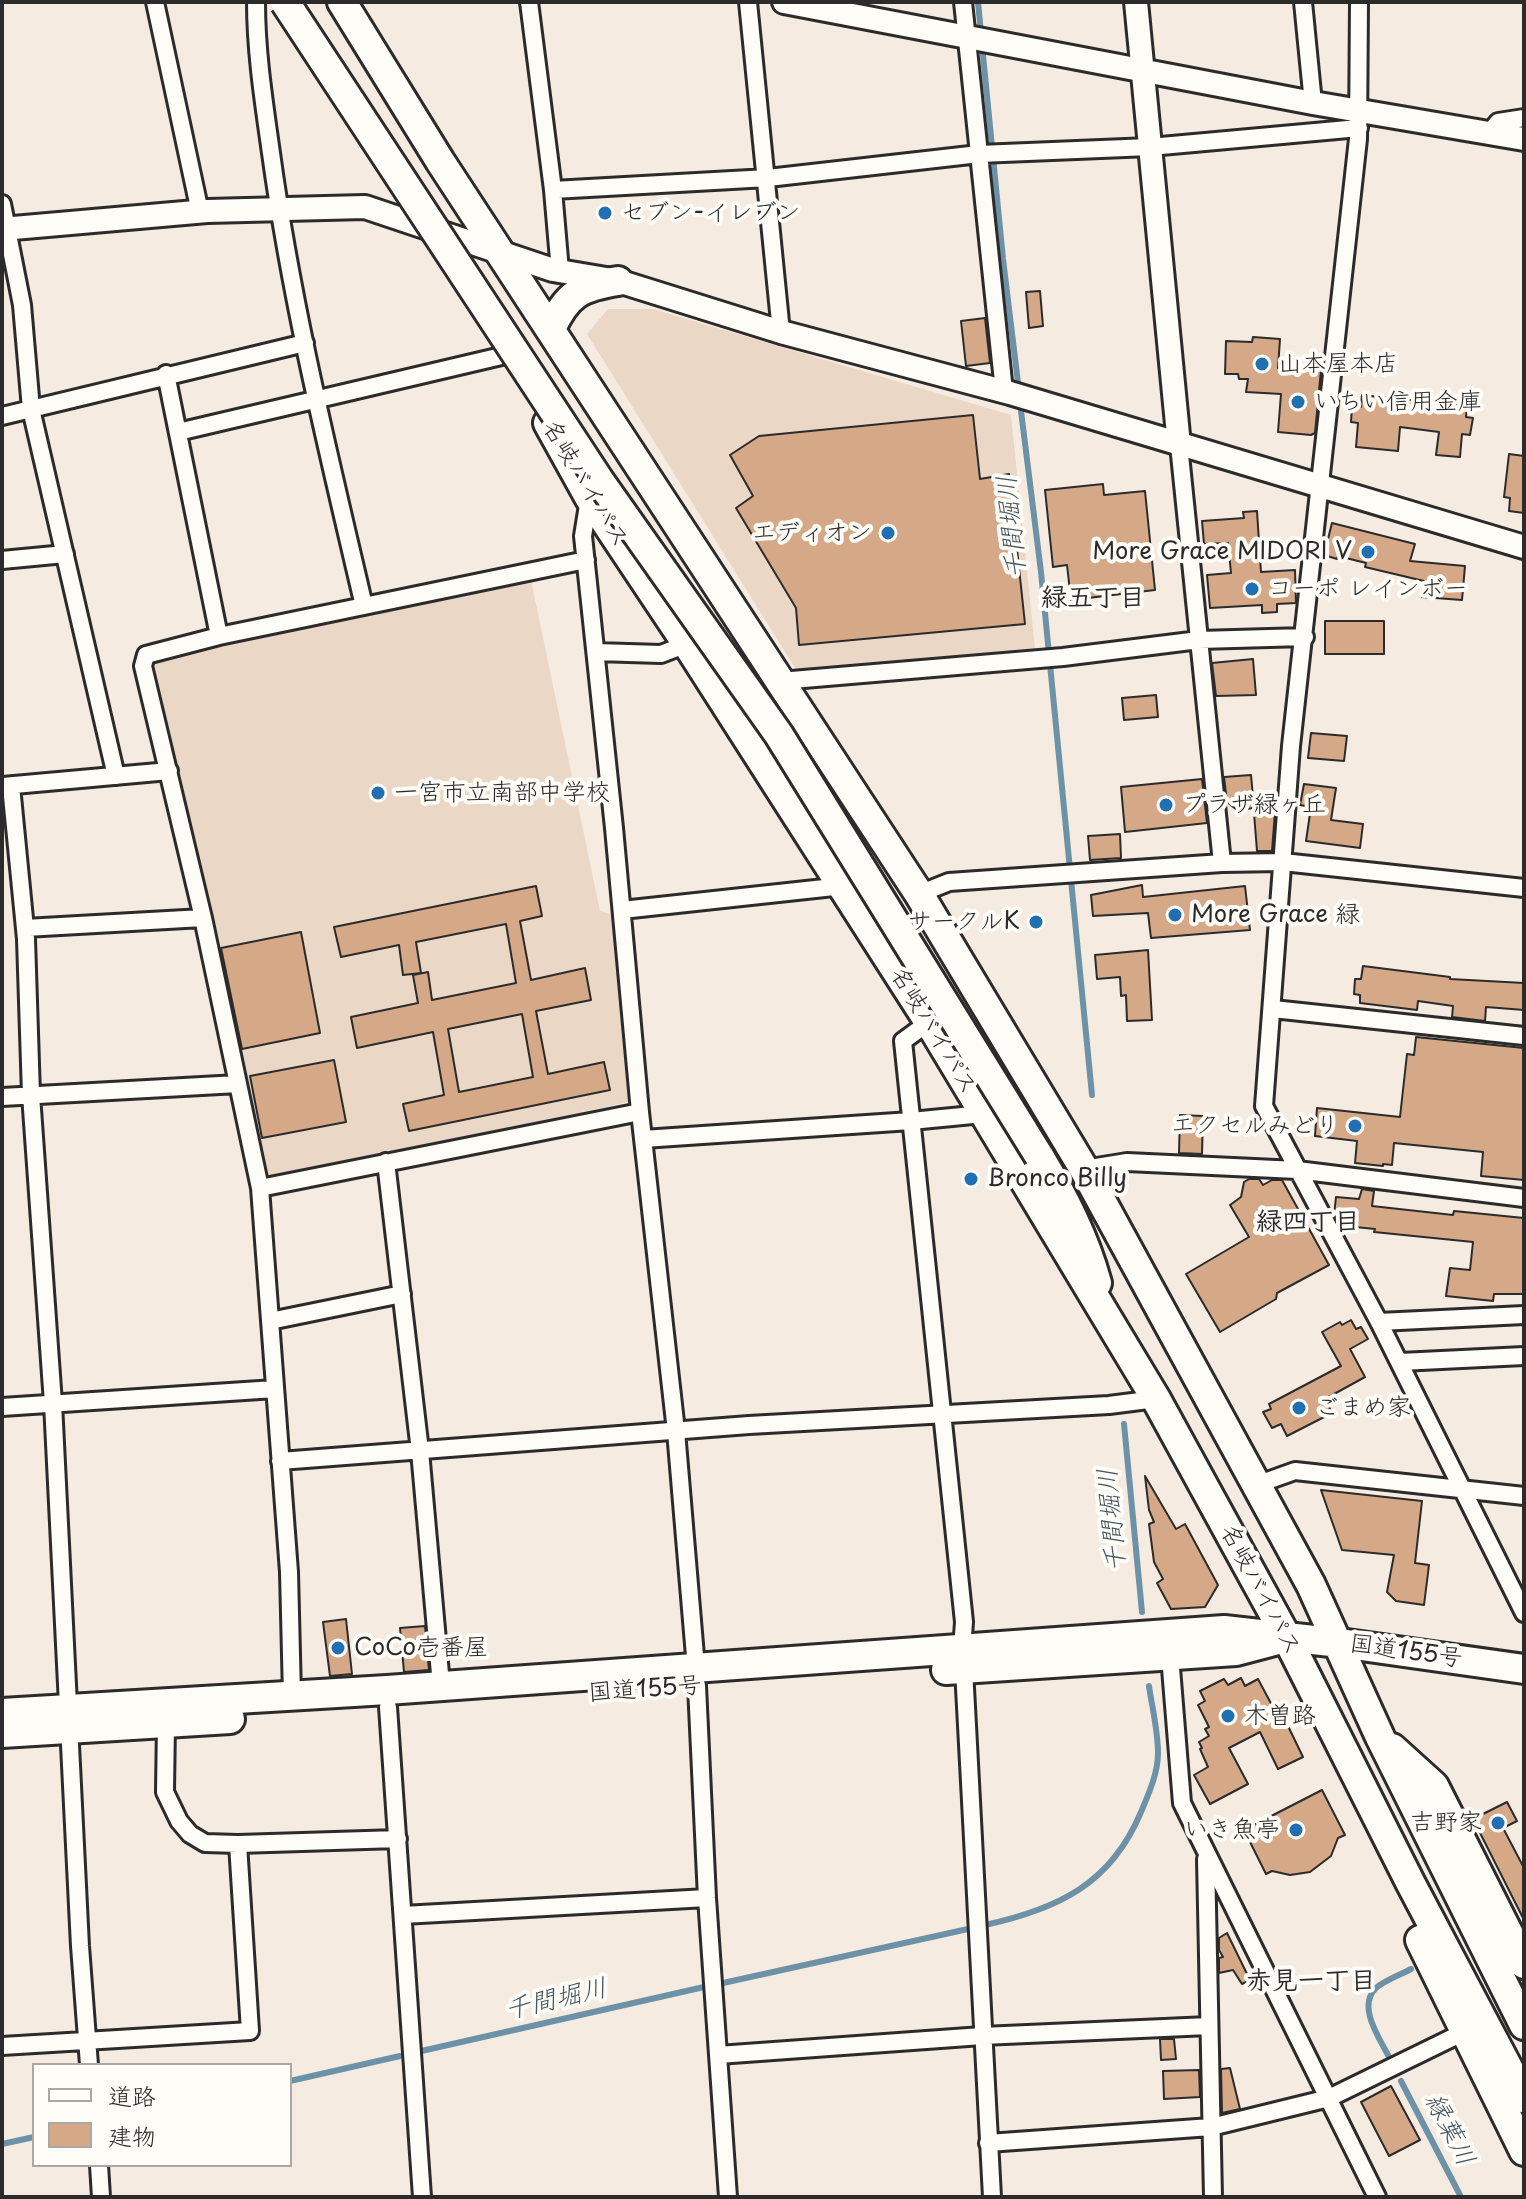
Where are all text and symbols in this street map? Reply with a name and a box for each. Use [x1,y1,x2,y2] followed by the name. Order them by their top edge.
[621,199,801,227] place label: セブン-イレブン
[596,204,614,222] marker: セブン-イレブン
[1278,350,1398,378] place label: 山本屋本店
[1253,355,1271,373] marker: 山本屋本店
[1314,388,1482,416] place label: いちい信用金庫
[1289,393,1307,411] marker: いちい信用金庫
[536,415,634,553] street label: 名岐バイパス
[992,474,1034,580] water label: 千間堀川
[752,519,872,547] place label: エディオン
[879,524,897,542] marker: エディオン
[1092,538,1352,566] place label: More Grace MIDORI V
[1359,543,1377,561] marker: More Grace MIDORI V
[1268,575,1468,603] place label: コーポ レインボー
[1243,580,1261,598] marker: コーポ レインボー
[1041,583,1145,615] district label: 緑五丁目
[394,779,610,807] place label: 一宮市立南部中学校
[369,784,387,802] marker: 一宮市立南部中学校
[1182,791,1326,819] place label: プラザ緑ヶ丘
[1157,796,1175,814] marker: プラザ緑ヶ丘
[1191,901,1360,929] place label: More Grace 緑
[1166,906,1184,924] marker: More Grace 緑
[908,908,1020,936] place label: サークルK
[1027,913,1045,931] marker: サークルK
[884,962,982,1100] street label: 名岐バイパス
[1171,1112,1339,1140] place label: エクセルみどり
[1346,1117,1364,1135] marker: エクセルみどり
[987,1165,1127,1193] place label: Bronco Billy
[962,1170,980,1188] marker: Bronco Billy
[1256,1207,1360,1239] district label: 緑四丁目
[1315,1394,1411,1422] place label: ごまめ家
[1290,1399,1308,1417] marker: ごまめ家
[1093,1467,1133,1573] water label: 千間堀川
[1213,1520,1307,1660] street label: 名岐バイパス
[1348,1630,1464,1674] street label: 国道155号
[354,1634,488,1662] place label: CoCo壱番屋
[329,1639,347,1657] marker: CoCo壱番屋
[587,1672,703,1708] street label: 国道155号
[1244,1702,1316,1730] place label: 木曽路
[1219,1707,1237,1725] marker: 木曽路
[1410,1809,1482,1837] place label: 吉野家
[1489,1814,1507,1832] marker: 吉野家
[1184,1816,1280,1844] place label: いき魚亭
[1287,1821,1305,1839] marker: いき魚亭
[1246,1966,1376,1998] district label: 赤見一丁目
[502,1973,610,2027] water label: 千間堀川
[32,2063,292,2167] legend
[108,2077,156,2113] text: 道路
[1417,2088,1481,2172] water label: 縁葉川
[108,2117,156,2153] text: 建物

